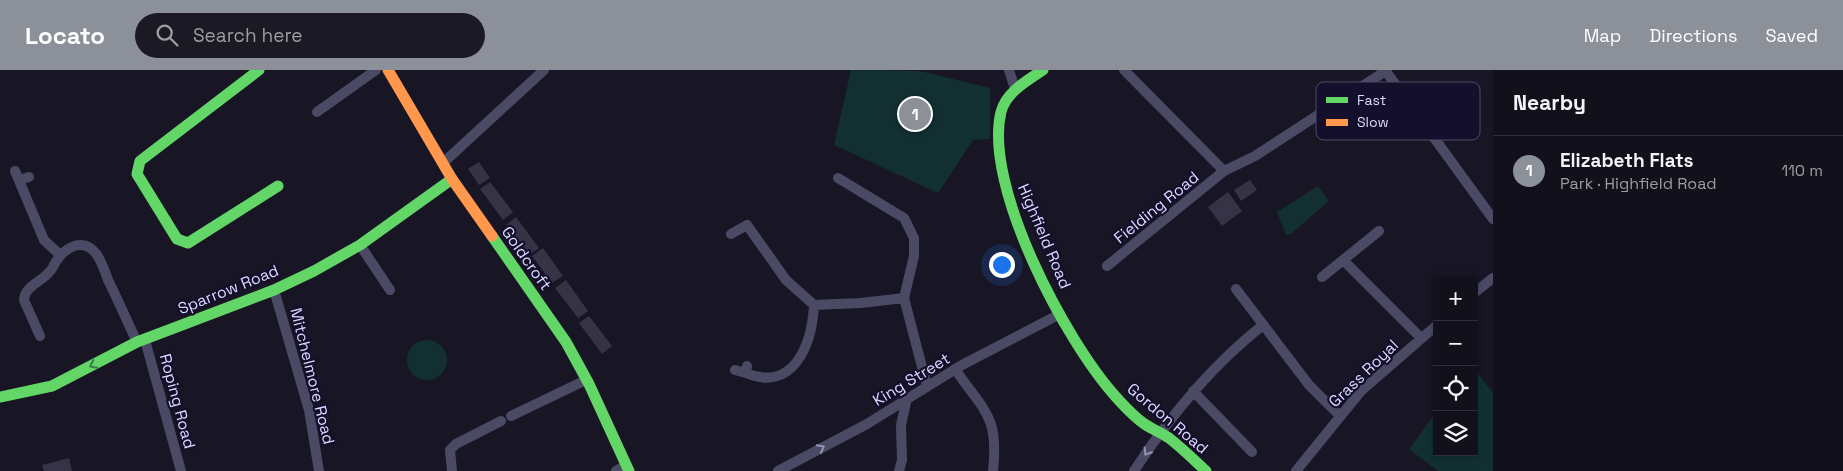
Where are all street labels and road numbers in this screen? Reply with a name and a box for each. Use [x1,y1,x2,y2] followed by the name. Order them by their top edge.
[1109,167,1203,248] street label: Fielding Road
[1013,181,1076,292] street label: Highfield Road
[497,222,556,295] street label: Goldcroft
[175,260,282,319] street label: Sparrow Road
[285,306,340,447] street label: Mitchelmore Road
[1324,335,1403,412] street label: Grass Royal
[869,348,954,411] street label: King Street
[155,351,200,451] street label: Roping Road
[1123,378,1213,458] street label: Gordon Road

